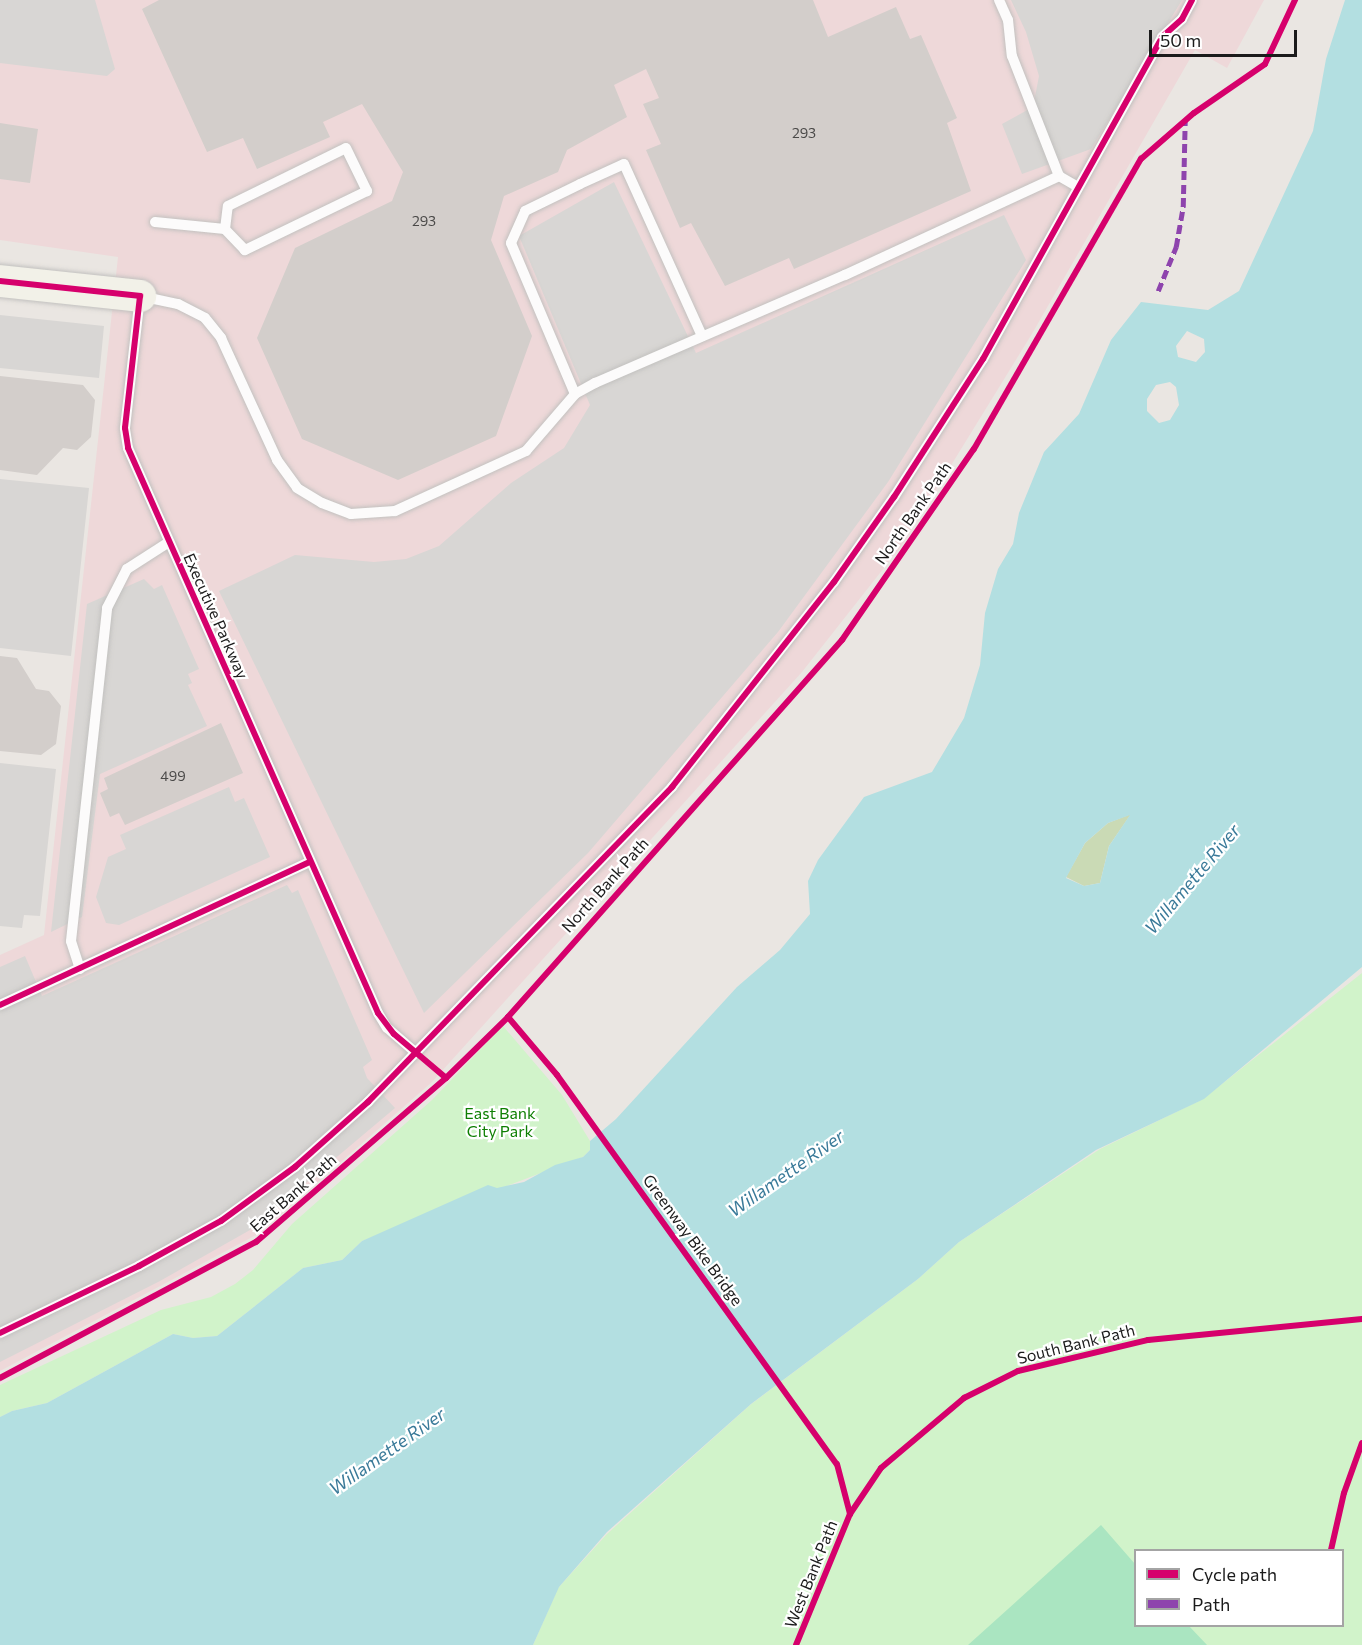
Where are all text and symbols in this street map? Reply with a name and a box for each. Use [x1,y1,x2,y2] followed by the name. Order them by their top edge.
[1152,18,1300,56] scale bar
[1160,29,1201,51] text: 50 m
[792,125,816,141] house number: 293
[412,213,436,229] house number: 293
[871,458,955,568] street label: North Bank Path
[180,550,252,682] street label: Executive Parkway
[160,768,186,784] house number: 499
[1140,820,1244,938] water label: Willamette River
[558,834,652,936] street label: North Bank Path
[464,1103,536,1141] park label: East Bank City Park
[724,1125,848,1221] water label: Willamette River
[246,1150,340,1236] street label: East Bank Path
[639,1171,747,1309] street label: Greenway Bike Bridge
[1015,1320,1137,1368] street label: South Bank Path
[325,1403,449,1499] water label: Willamette River
[781,1517,841,1631] street label: West Bank Path
[1134,1549,1344,1627] legend
[1192,1563,1277,1585] text: Cycle path
[1192,1593,1230,1615] text: Path

